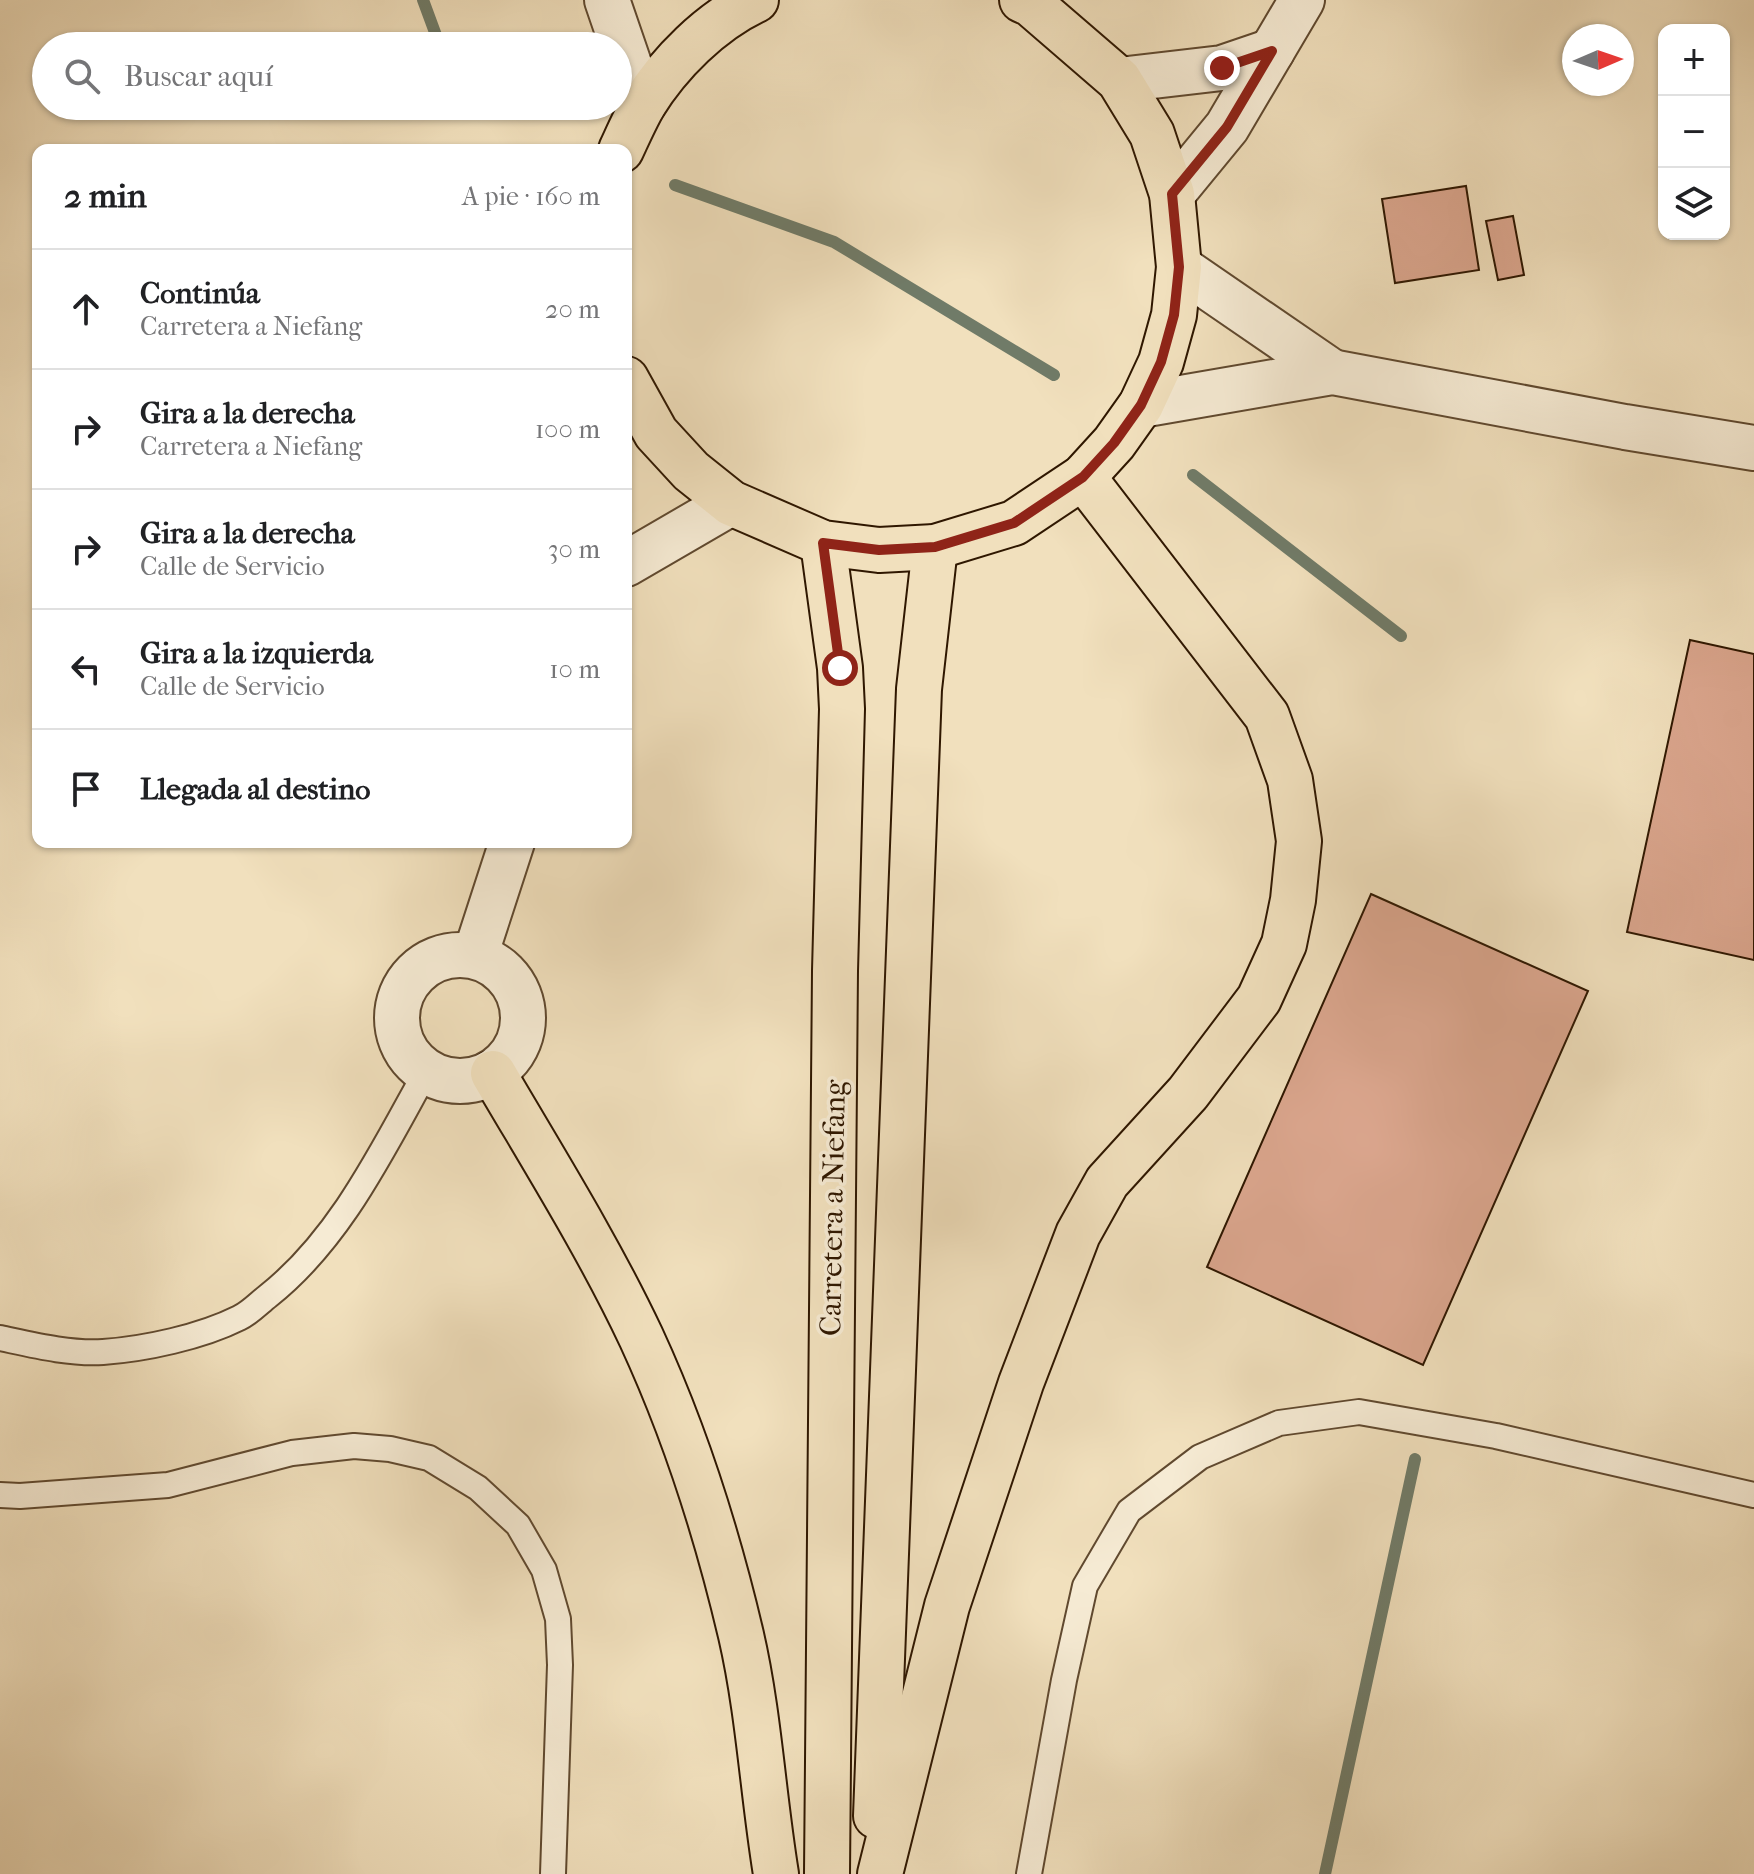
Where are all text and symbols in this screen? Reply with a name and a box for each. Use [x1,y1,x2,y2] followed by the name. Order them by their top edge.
[1562,24,1634,96] north arrow
[1658,24,1730,240] map controls
[1658,24,1730,96] button: +
[32,32,632,120] search box
[1204,50,1240,86] route end
[60,54,104,98] icon: search
[124,59,273,94] text: Buscar aquí
[1658,96,1730,168] button: −
[1658,168,1730,240] button: layers
[64,176,147,216] text: 2 min
[462,181,600,212] text: A pie · 160 m
[140,276,260,311] text: Continúa
[64,287,108,331] icon: ahead
[545,294,600,325] text: 20 m
[140,311,362,342] text: Carretera a Niefang
[140,396,355,431] text: Gira a la derecha
[64,407,108,451] icon: right
[535,414,600,445] text: 100 m
[140,431,362,462] text: Carretera a Niefang
[140,516,355,551] text: Gira a la derecha
[64,527,108,571] icon: right
[548,534,600,565] text: 30 m
[140,551,325,582] text: Calle de Servicio
[140,636,373,671] text: Gira a la izquierda
[64,647,108,691] icon: left
[822,650,858,686] route start
[549,654,600,685] text: 10 m
[140,671,325,702] text: Calle de Servicio
[64,767,108,811] icon: arrive
[140,772,370,807] text: Llegada al destino
[813,1079,853,1336] street label: Carretera a Niefang

